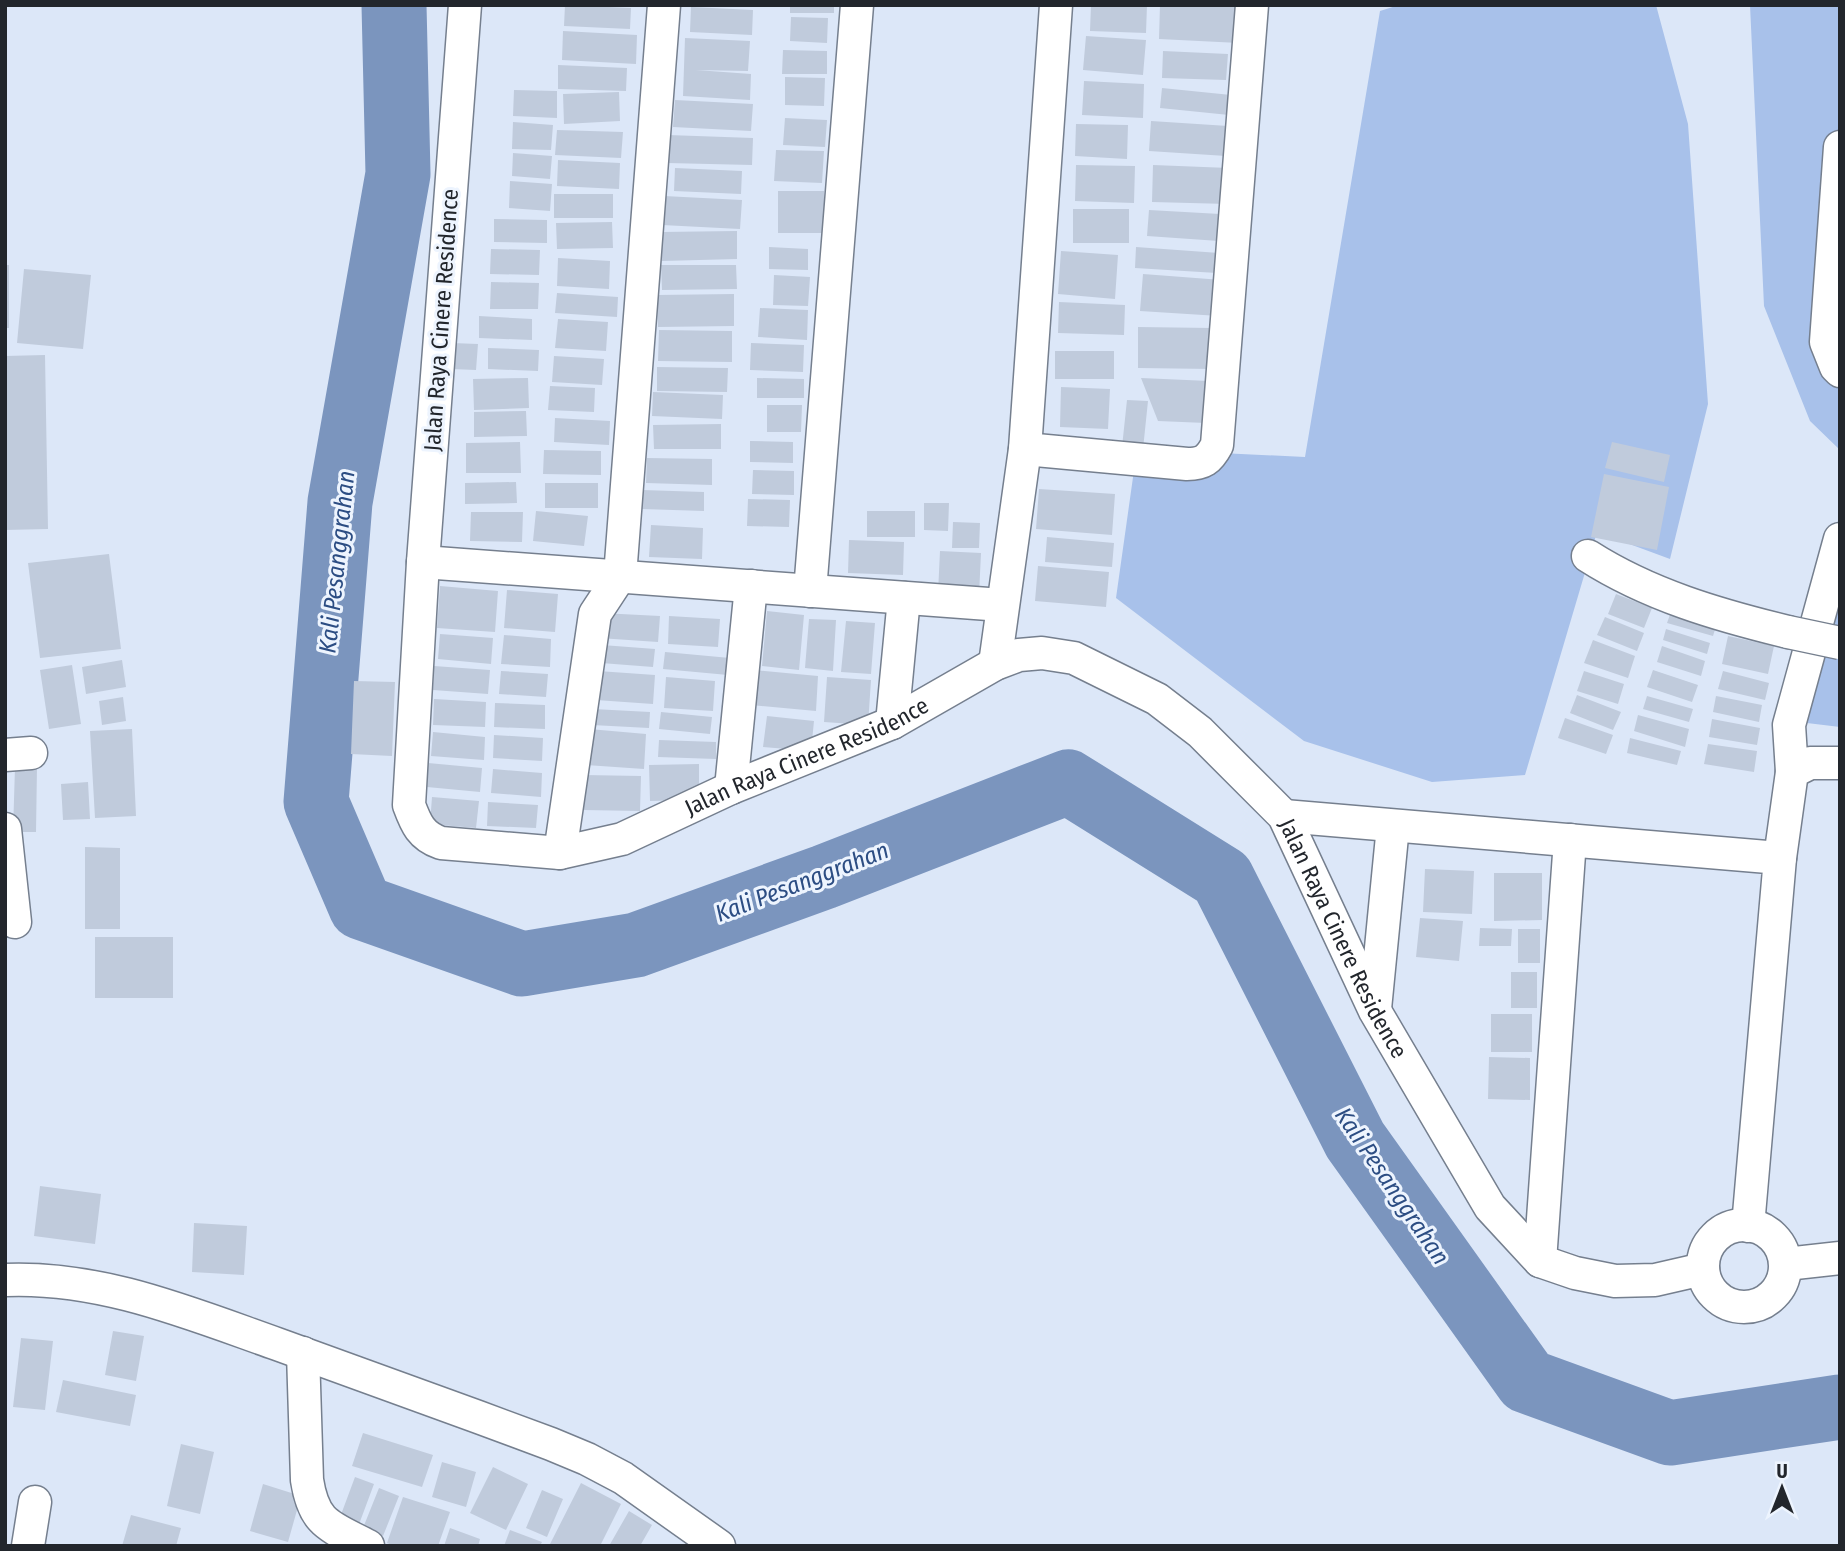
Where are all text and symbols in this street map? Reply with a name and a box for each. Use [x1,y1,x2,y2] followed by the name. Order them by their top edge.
[418,188,464,452] street label: Jalan Raya Cinere Residence
[313,469,361,655] water label: Kali Pesanggrahan
[680,691,933,822] street label: Jalan Raya Cinere Residence
[1273,814,1413,1063] street label: Jalan Raya Cinere Residence
[711,836,893,928] water label: Kali Pesanggrahan
[1329,1102,1455,1270] water label: Kali Pesanggrahan
[1747,1453,1817,1523] north arrow
[1776,1460,1788,1483] text: U

